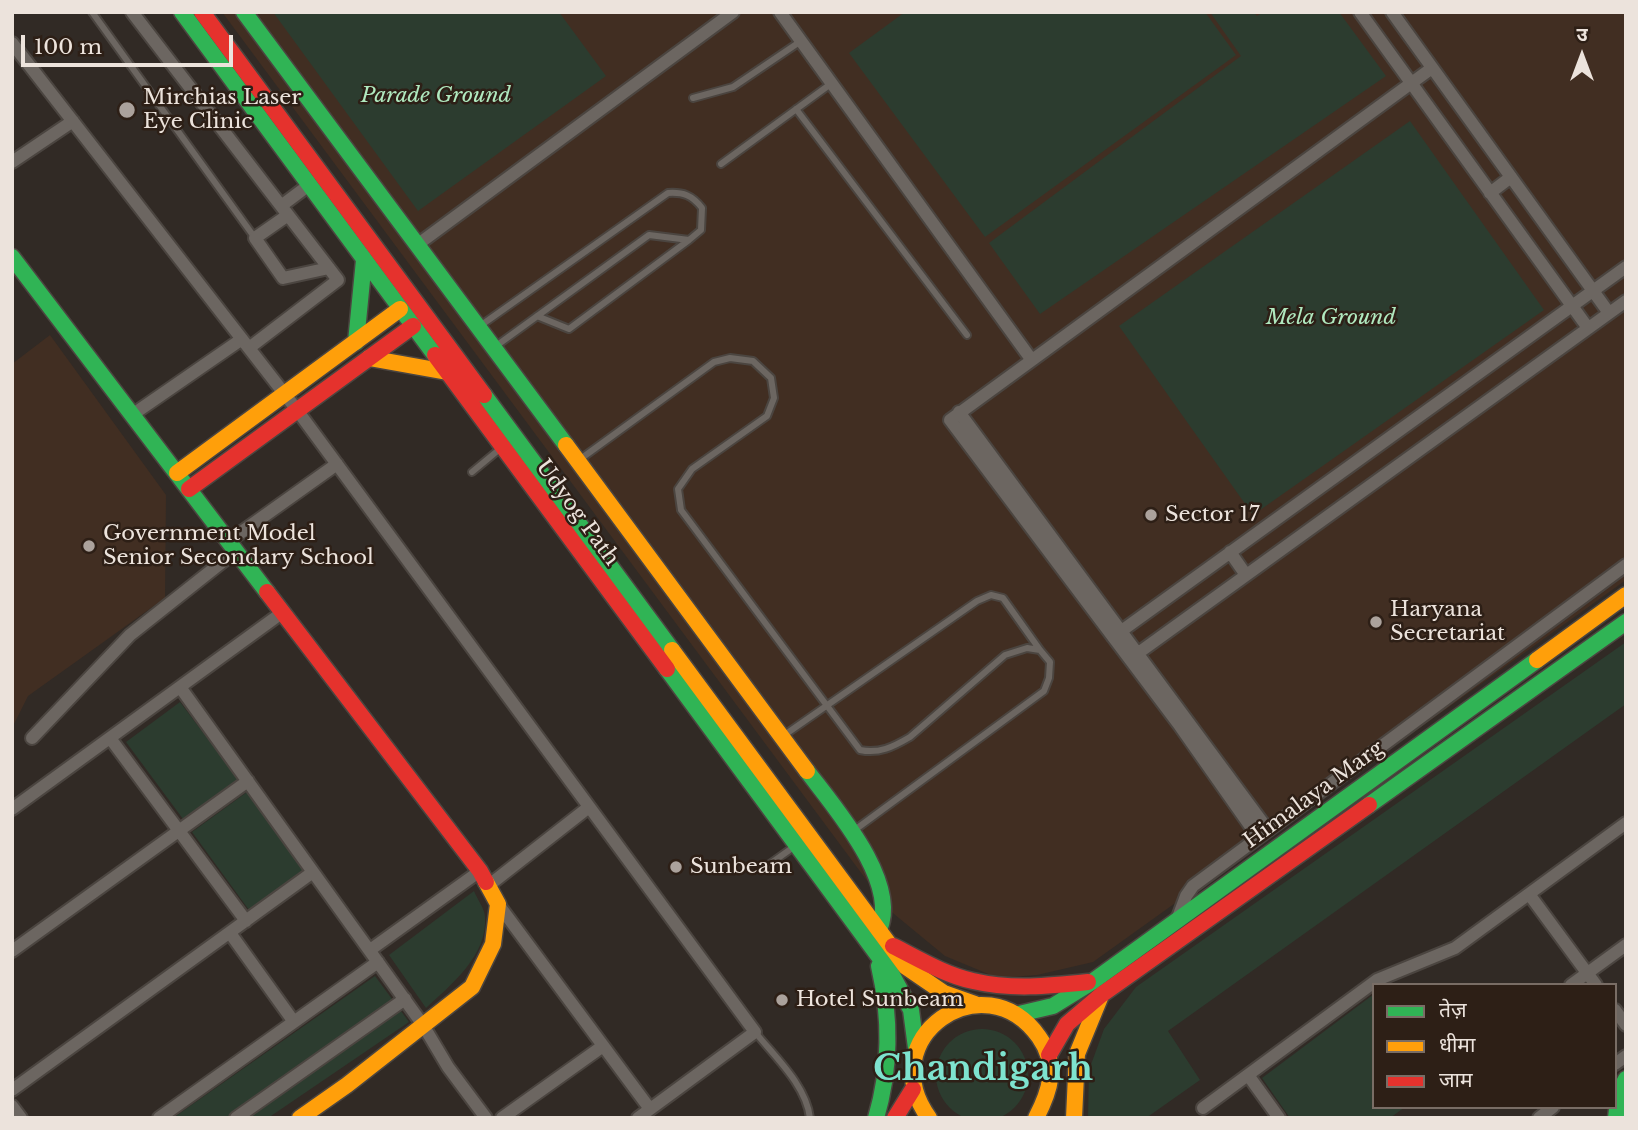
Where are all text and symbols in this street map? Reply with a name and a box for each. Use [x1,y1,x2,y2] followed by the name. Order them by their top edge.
[24,21,236,65] scale bar
[1547,21,1617,91] north arrow
[1576,23,1588,46] text: उ
[34,34,102,60] text: 100 m
[361,83,511,109] park label: Parade Ground
[143,85,301,135] place label: Mirchias Laser Eye Clinic
[117,100,137,120] marker: Mirchias Laser Eye Clinic
[1266,305,1396,331] park label: Mela Ground
[530,455,624,571] street label: Udyog Path
[1165,502,1259,528] place label: Sector 17
[1143,507,1159,523] marker: Sector 17
[103,521,374,571] place label: Government Model Senior Secondary School
[81,538,97,554] marker: Government Model Senior Secondary School
[1390,597,1505,647] place label: Haryana Secretariat
[1368,614,1384,630] marker: Haryana Secretariat
[1239,736,1389,854] street label: Himalaya Marg
[690,854,792,880] place label: Sunbeam
[668,859,684,875] marker: Sunbeam
[1372,983,1617,1109] legend
[796,987,963,1013] place label: Hotel Sunbeam
[774,992,790,1008] marker: Hotel Sunbeam
[1439,997,1467,1023] text: तेज़
[1439,1032,1475,1058] text: धीमा
[873,1049,1093,1091] district label: Chandigarh
[1439,1067,1473,1093] text: जाम

